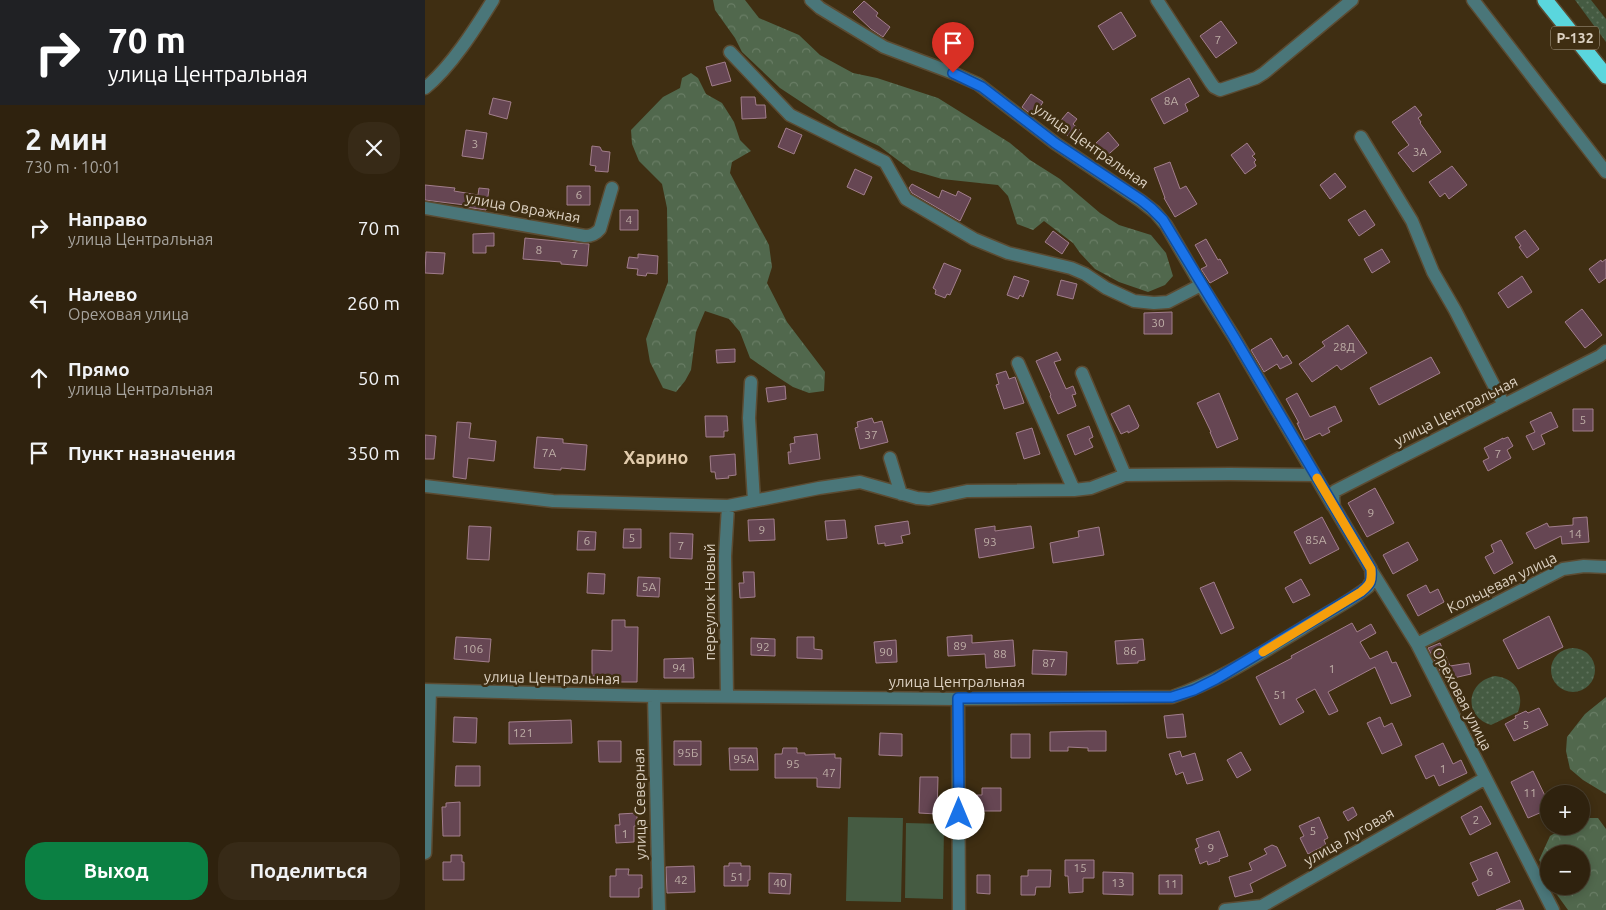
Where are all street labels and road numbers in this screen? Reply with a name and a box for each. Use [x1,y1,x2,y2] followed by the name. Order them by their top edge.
[1551,26,1599,49] road number: Р-132
[1031,100,1152,192] street label: улица Центральная
[464,189,582,226] street label: улица Овражная
[1391,372,1520,449] street label: улица Центральная
[701,543,718,661] street label: переулок Новый
[1444,549,1559,616] street label: Кольцевая улица
[1429,644,1496,753] street label: Ореховая улица
[484,668,620,687] street label: улица Центральная
[889,673,1025,690] street label: улица Центральная
[630,748,649,860] street label: улица Северная
[1301,804,1397,869] street label: улица Луговая

